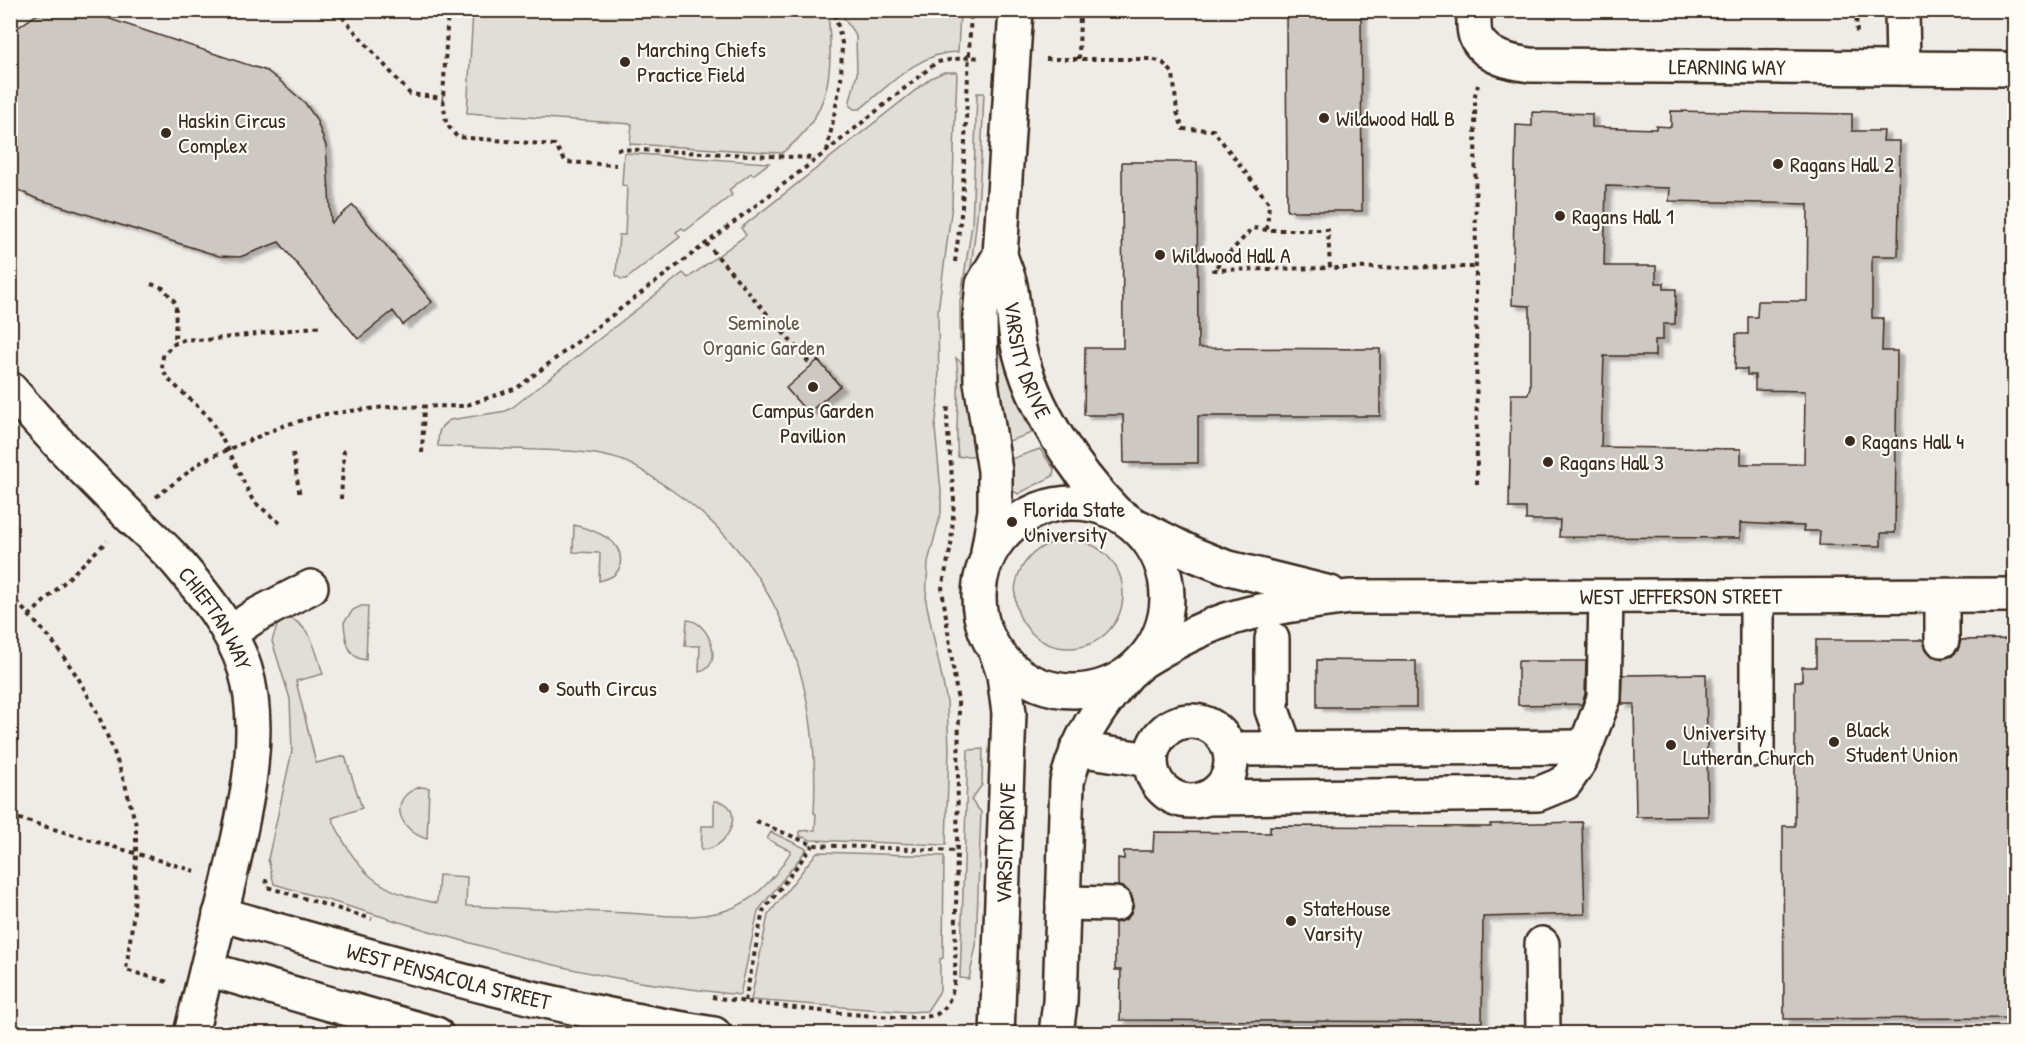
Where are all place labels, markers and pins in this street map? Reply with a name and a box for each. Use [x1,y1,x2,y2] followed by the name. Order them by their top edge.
[637,34,766,89] place label: Marching Chiefs Practice Field
[618,55,632,69] marker: Marching Chiefs Practice Field
[1336,103,1455,133] place label: Wildwood Hall B
[178,105,286,160] place label: Haskin Circus Complex
[1317,111,1331,125] marker: Wildwood Hall B
[159,126,173,140] marker: Haskin Circus Complex
[1790,149,1895,179] place label: Ragans Hall 2
[1771,157,1785,171] marker: Ragans Hall 2
[1572,201,1674,231] place label: Ragans Hall 1
[1553,209,1567,223] marker: Ragans Hall 1
[1172,240,1291,270] place label: Wildwood Hall A
[1153,248,1167,262] marker: Wildwood Hall A
[806,380,820,394] marker: Campus Garden Pavillion
[752,395,874,450] place label: Campus Garden Pavillion
[1862,426,1964,456] place label: Ragans Hall 4
[1843,434,1857,448] marker: Ragans Hall 4
[1560,447,1664,477] place label: Ragans Hall 3
[1541,455,1555,469] marker: Ragans Hall 3
[1023,494,1125,549] place label: Florida State University
[1005,515,1019,529] marker: Florida State University
[556,673,657,703] place label: South Circus
[537,681,551,695] marker: South Circus
[1846,714,1958,769] place label: Black Student Union
[1683,717,1814,772] place label: University Lutheran Church
[1827,735,1841,749] marker: Black Student Union
[1664,738,1678,752] marker: University Lutheran Church
[1303,893,1391,948] place label: StateHouse Varsity
[1284,914,1298,928] marker: StateHouse Varsity

